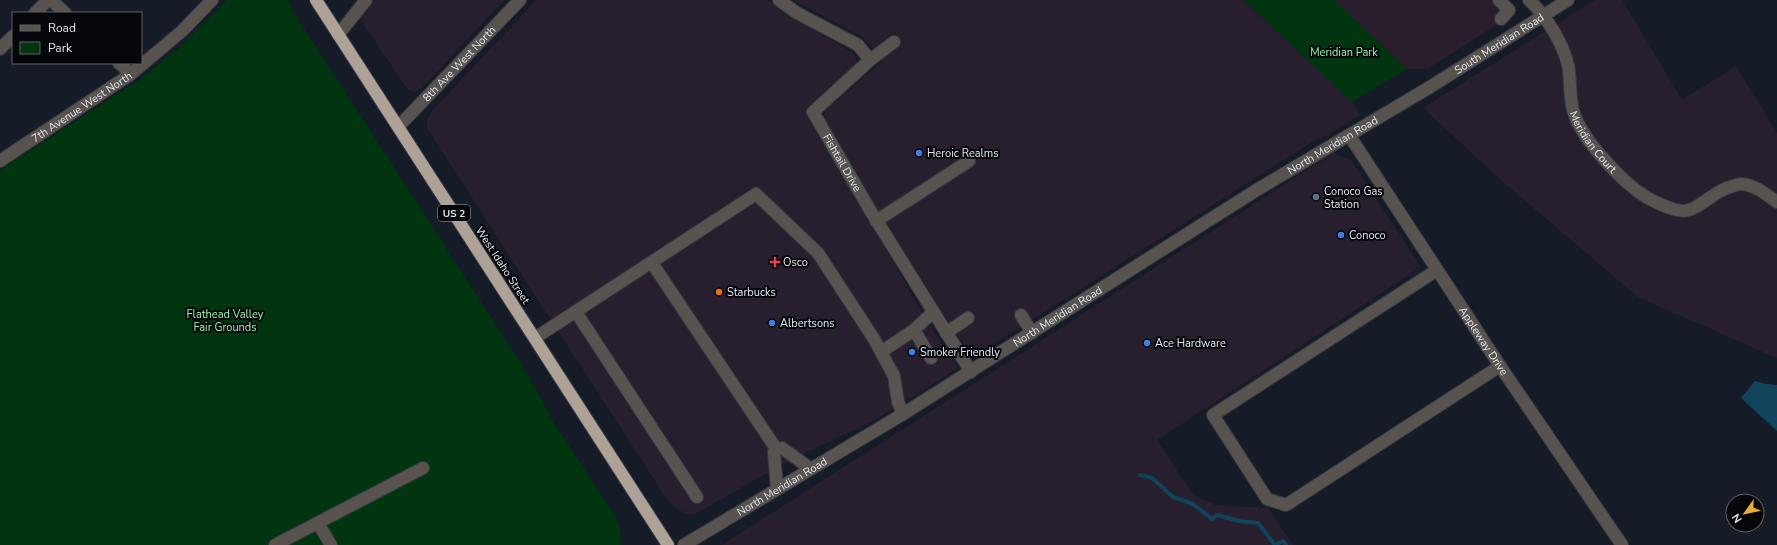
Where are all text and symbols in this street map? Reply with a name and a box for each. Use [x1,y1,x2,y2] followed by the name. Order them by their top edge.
[1452,10,1547,78] street label: South Meridian Road
[12,12,142,64] legend
[48,20,76,36] text: Road
[419,23,499,105] street label: 8th Ave West North
[48,40,73,56] text: Park
[1310,45,1378,60] park label: Meridian Park
[29,68,135,146] street label: 7th Avenue West North
[1566,109,1620,177] street label: Meridian Court
[1285,113,1381,178] street label: North Meridian Road
[819,131,865,195] street label: Fishtail Drive
[927,146,999,161] place label: Heroic Realms
[914,148,924,158] marker: Heroic Realms
[1324,184,1383,212] place label: Conoco Gas Station
[1311,192,1321,202] marker: Conoco Gas Station
[438,205,470,221] road number: US 2
[472,224,533,307] street label: West Idaho Street
[1349,228,1386,243] place label: Conoco
[1336,230,1346,240] marker: Conoco
[783,255,808,270] place label: Osco
[770,257,780,267] marker: Osco
[1010,283,1105,350] street label: North Meridian Road
[727,285,776,300] place label: Starbucks
[714,287,724,297] marker: Starbucks
[1455,304,1511,379] street label: Appleway Drive
[187,307,264,335] park label: Flathead Valley Fair Grounds
[780,316,835,331] place label: Albertsons
[767,318,777,328] marker: Albertsons
[1155,336,1226,351] place label: Ace Hardware
[1142,338,1152,348] marker: Ace Hardware
[920,345,1000,360] place label: Smoker Friendly
[907,347,917,357] marker: Smoker Friendly
[734,454,830,520] street label: North Meridian Road
[1725,493,1765,533] north arrow
[1729,511,1746,526] text: N

